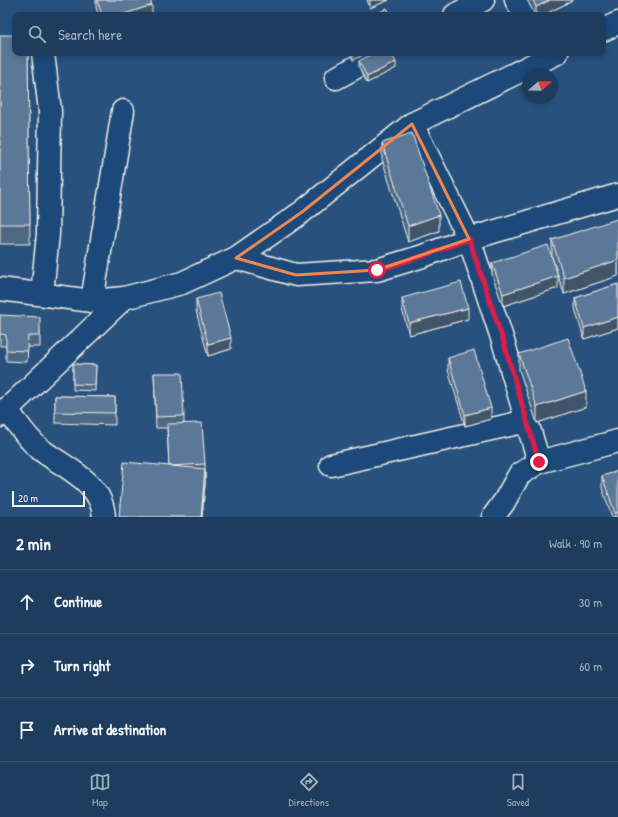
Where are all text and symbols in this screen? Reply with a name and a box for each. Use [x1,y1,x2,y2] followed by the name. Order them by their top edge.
[12,12,606,56] search box
[26,23,48,45] icon: search
[58,24,122,45] text: Search here
[522,68,558,104] north arrow
[368,261,386,279] route start
[530,453,548,471] route end
[12,489,85,508] scale bar
[18,491,38,505] text: 20 m
[16,532,51,555] text: 2 min
[549,534,602,552] text: Walk · 90 m
[16,591,38,613] icon: ahead
[54,591,102,612] text: Continue
[579,593,602,611] text: 30 m
[16,655,38,677] icon: right
[54,655,110,676] text: Turn right
[579,657,602,675] text: 60 m
[16,719,38,741] icon: arrive
[54,719,166,740] text: Arrive at destination
[89,771,111,809] tab: Map
[289,771,329,809] tab: Directions
[507,771,529,809] tab: Saved

